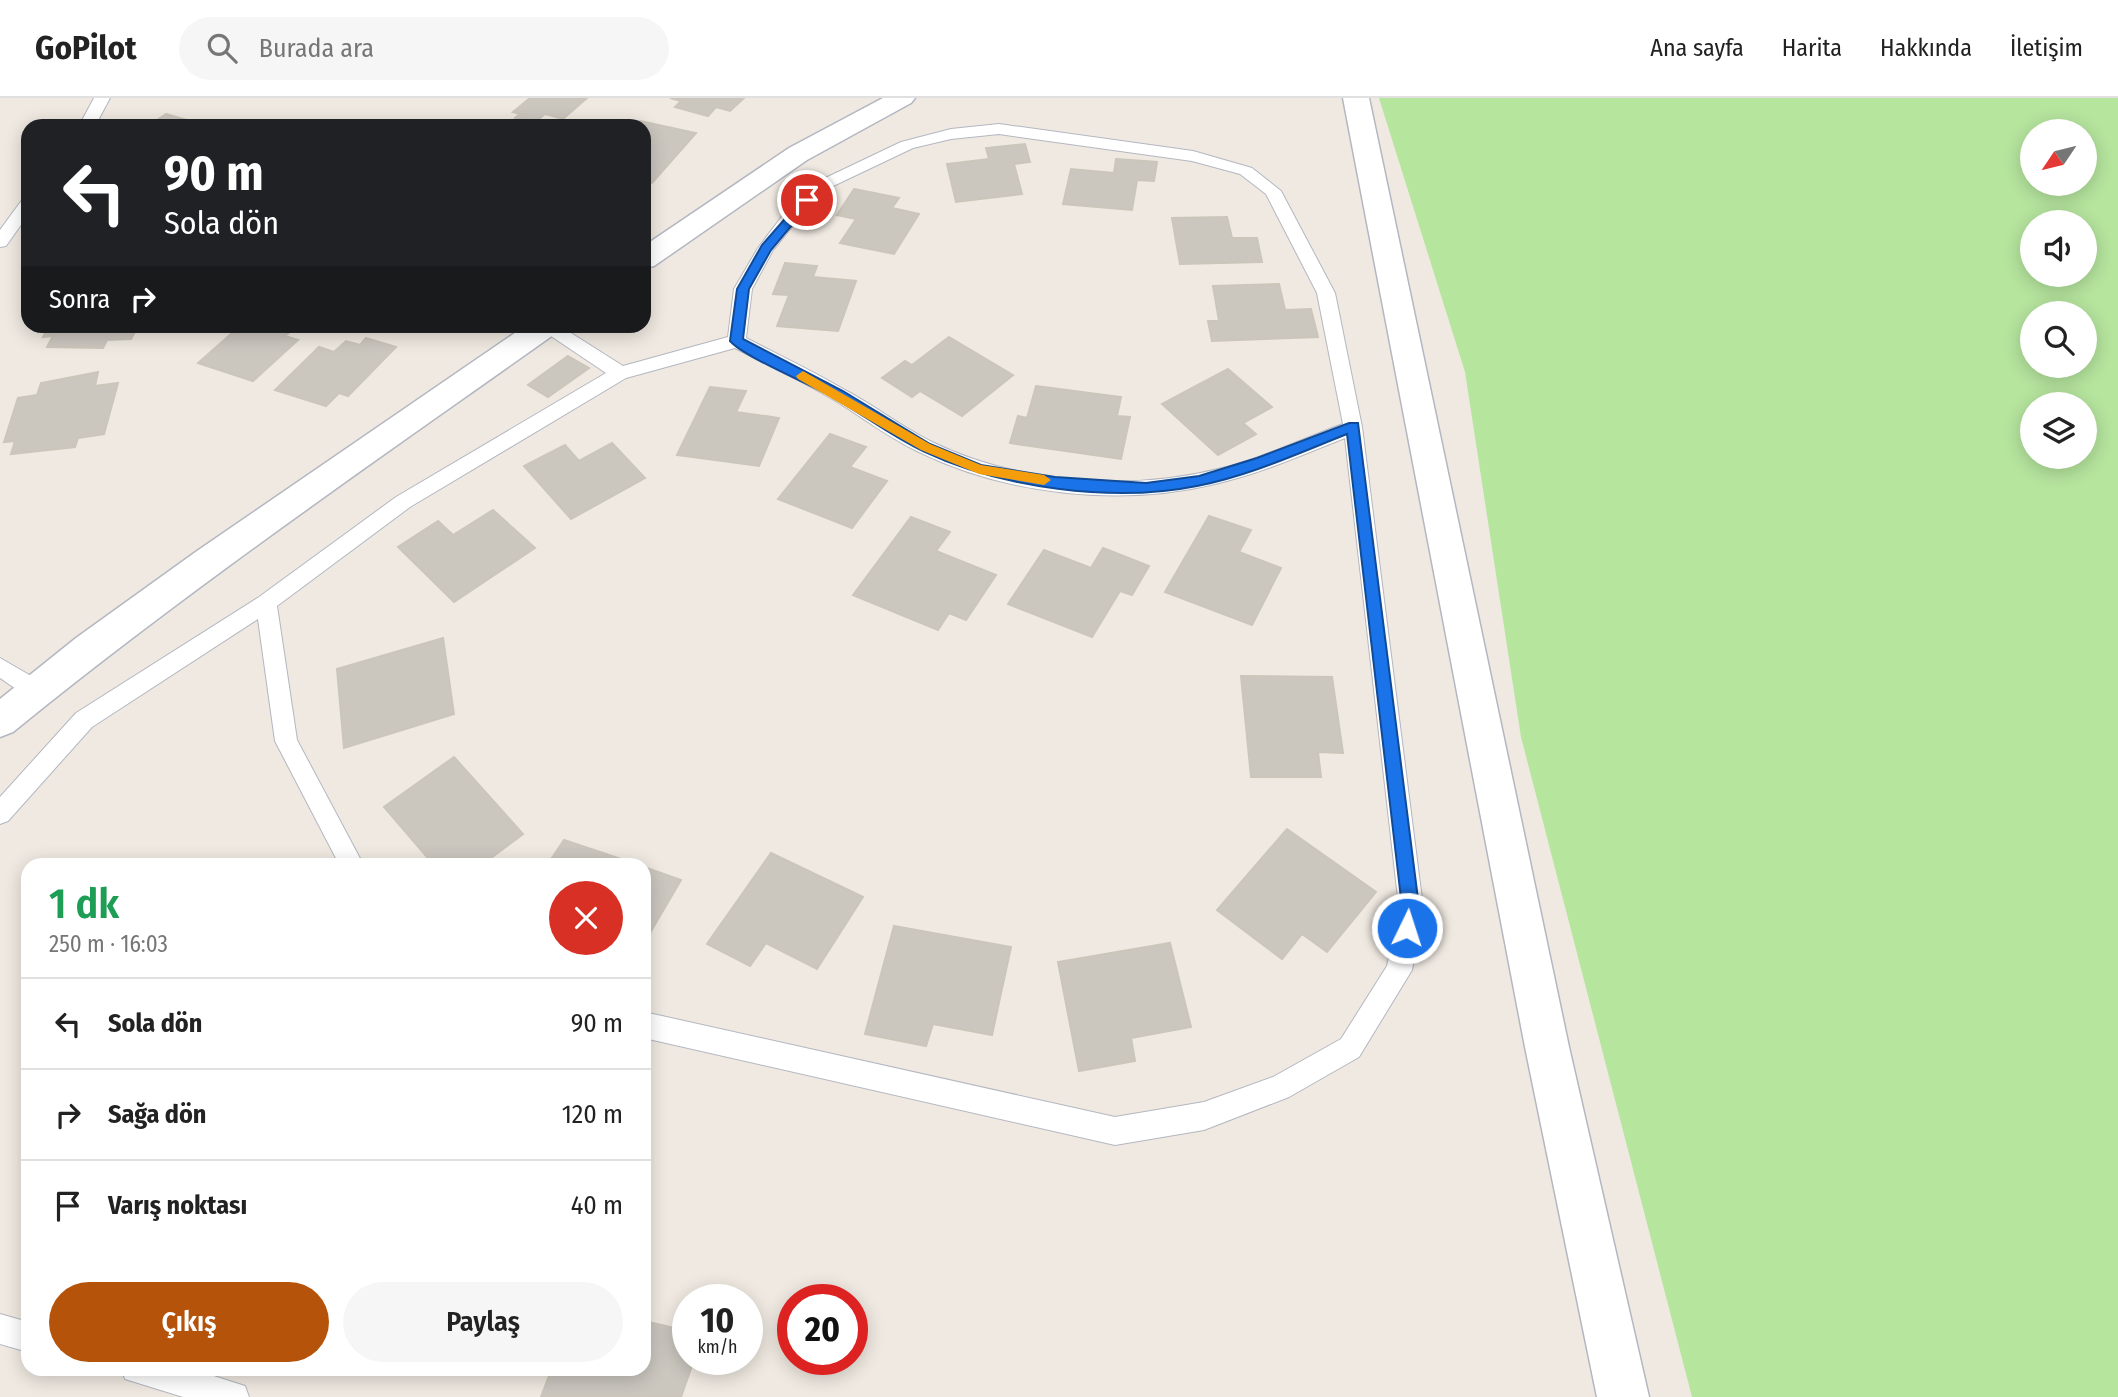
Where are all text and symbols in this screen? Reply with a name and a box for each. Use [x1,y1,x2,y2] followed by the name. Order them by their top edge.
[179,17,669,80] search box
[35,28,137,68] text: GoPilot
[203,29,241,67] icon: search
[259,33,374,64] text: Burada ara
[1650,34,1744,62] text: Ana sayfa
[1782,34,1842,62] text: Harita
[1880,34,1972,62] text: Hakkında
[2010,34,2083,62] text: İletişim
[2020,119,2096,196] north arrow
[2020,119,2097,469] map controls
[164,144,264,203] text: 90 m
[49,147,140,238] icon: left
[777,170,837,230] pin
[788,181,826,219] icon: arrive
[164,204,279,242] text: Sola dön
[2020,210,2097,287] button: sound
[124,280,162,318] icon: right
[49,284,110,315] text: Sonra
[2020,301,2097,378] button: search
[2020,392,2097,469] button: layers
[49,879,119,929] text: 1 dk
[549,881,623,955] button: close
[1370,891,1444,965] position arrow
[49,930,168,958] text: 250 m · 16:03
[49,1005,87,1043] icon: left
[108,1008,202,1039] text: Sola dön
[571,1008,623,1039] text: 90 m
[49,1096,87,1134] icon: right
[108,1099,207,1130] text: Sağa dön
[562,1099,623,1130] text: 120 m
[49,1187,87,1225] icon: arrive
[108,1190,247,1221] text: Varış noktası
[571,1190,623,1221] text: 40 m
[49,1282,329,1362] button: Çıkış
[343,1282,623,1362] button: Paylaş
[777,1284,868,1375] speed limit sign: 20
[701,1299,734,1341] text: 10
[697,1336,738,1358] text: km/h

